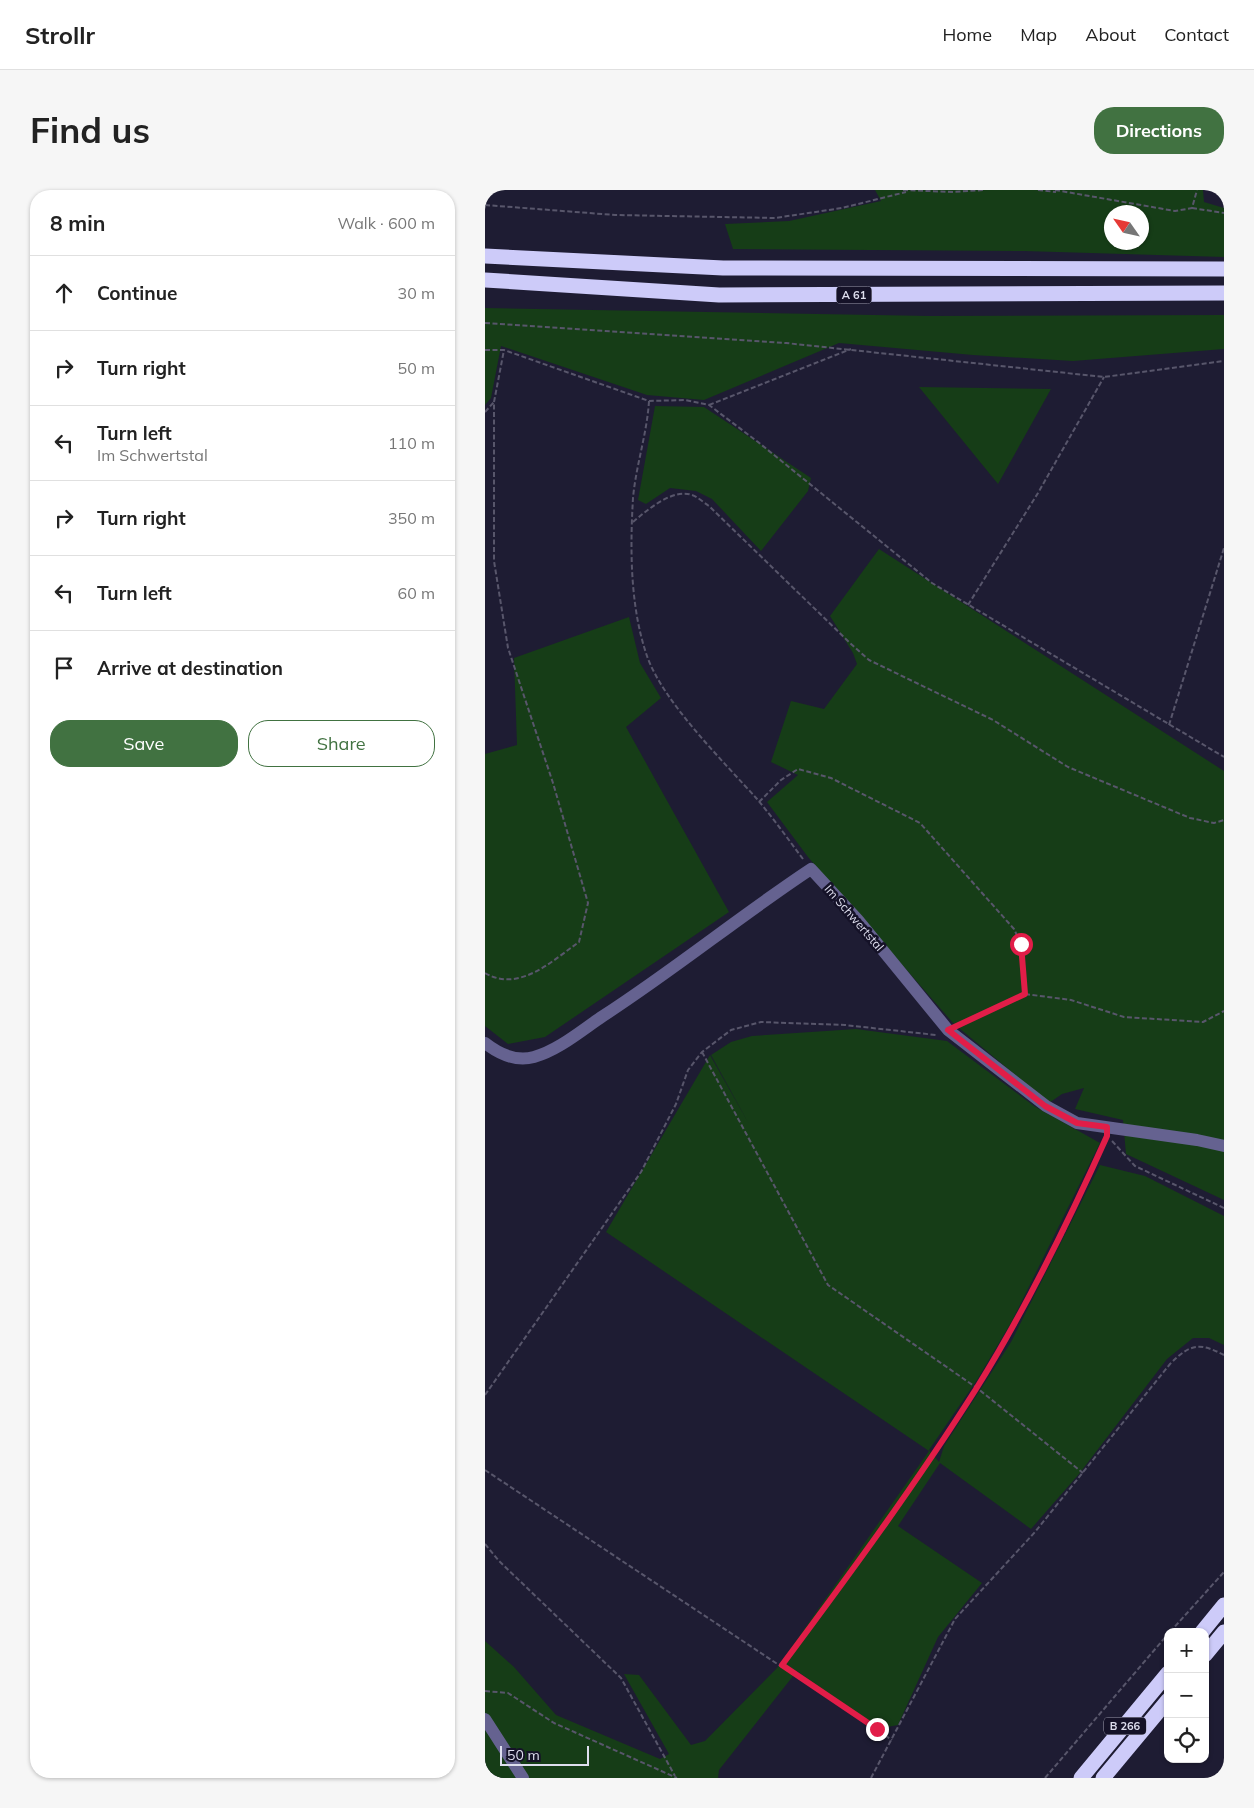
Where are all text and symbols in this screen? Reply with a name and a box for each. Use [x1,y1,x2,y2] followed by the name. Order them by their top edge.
[25,20,95,50] text: Strollr
[942,23,992,46] text: Home
[1020,23,1057,46] text: Map
[1085,23,1136,46] text: About
[1164,23,1229,46] text: Contact
[1094,107,1224,154] button: Directions
[30,108,150,152] text: Find us
[1104,205,1149,250] north arrow
[50,210,105,236] text: 8 min
[337,213,435,233] text: Walk · 600 m
[50,279,78,307] icon: ahead
[97,281,177,305] text: Continue
[398,283,435,303] text: 30 m
[837,286,871,304] road number: A 61
[50,354,78,382] icon: right
[97,356,186,380] text: Turn right
[398,358,435,378] text: 50 m
[97,421,172,445] text: Turn left
[50,429,78,457] icon: left
[388,433,435,453] text: 110 m
[97,445,208,465] text: Im Schwertstal
[50,504,78,532] icon: right
[97,506,186,530] text: Turn right
[388,508,435,528] text: 350 m
[50,579,78,607] icon: left
[97,581,172,605] text: Turn left
[398,583,435,603] text: 60 m
[50,654,78,682] icon: arrive
[97,656,283,680] text: Arrive at destination
[50,720,238,767] button: Save
[248,720,435,767] button: Share
[821,881,887,954] street label: Im Schwertstal
[1010,933,1033,956] route start
[1164,1628,1209,1763] map controls
[1164,1628,1209,1673] button: +
[1164,1673,1209,1718] button: −
[866,1718,889,1741] route end
[1104,1718,1146,1734] road number: B 266
[1164,1718,1209,1763] button: locate
[500,1743,589,1766] scale bar
[507,1746,540,1764] text: 50 m

